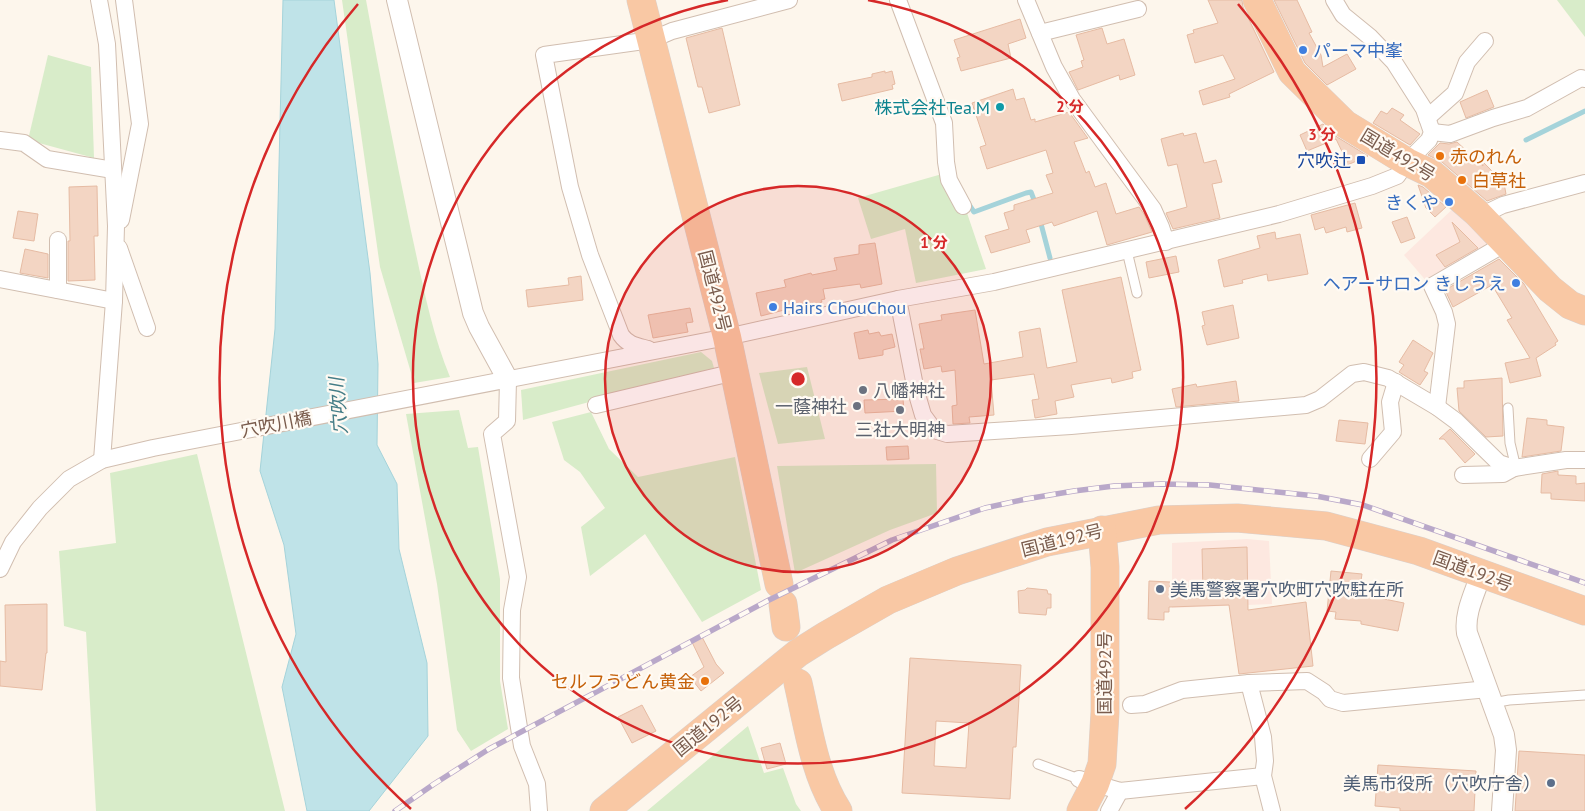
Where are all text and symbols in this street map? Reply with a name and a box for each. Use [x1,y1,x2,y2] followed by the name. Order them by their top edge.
[1313,39,1403,62] place label: パーマ中峯
[1297,44,1309,56] marker: パーマ中峯
[874,96,990,119] place label: 株式会社Tea.M
[1056,97,1084,116] text: 2 分
[994,101,1006,113] marker: 株式会社Tea.M
[1356,124,1440,186] street label: 国道492号
[1308,125,1336,144] text: 3 分
[1450,145,1522,168] place label: 赤のれん
[1297,149,1351,172] place label: 穴吹辻
[1434,150,1446,162] marker: 赤のれん
[1355,154,1367,166] marker: 穴吹辻
[1472,169,1526,192] place label: 白草社
[1456,174,1468,186] marker: 白草社
[1385,191,1439,214] place label: きくや
[1443,196,1455,208] marker: きくや
[920,233,948,252] text: 1 分
[694,248,736,334] street label: 国道492号
[1323,272,1506,295] place label: ヘアーサロン きしうえ
[1510,277,1522,289] marker: ヘアーサロン きしうえ
[783,296,906,319] place label: Hairs ChouChou
[767,301,779,313] marker: Hairs ChouChou
[789,370,807,388] centre of rings
[324,375,352,435] water label: 穴吹川
[873,379,945,402] place label: 八幡神社
[857,384,869,396] marker: 八幡神社
[775,395,847,418] place label: 一蔭神社
[851,400,863,412] marker: 一蔭神社
[894,404,906,416] marker: 三社大明神
[238,406,314,442] street label: 穴吹川橋
[855,418,945,441] place label: 三社大明神
[1019,519,1105,561] street label: 国道192号
[1430,546,1516,596] street label: 国道192号
[1170,578,1404,601] place label: 美馬警察署穴吹町穴吹駐在所
[1154,583,1166,595] marker: 美馬警察署穴吹町穴吹駐在所
[1093,631,1116,715] street label: 国道492号
[551,670,695,693] place label: セルフうどん黄金
[699,675,711,687] marker: セルフうどん黄金
[668,691,748,761] street label: 国道192号
[1343,772,1541,795] place label: 美馬市役所（穴吹庁舎）
[1545,777,1557,789] marker: 美馬市役所（穴吹庁舎）

